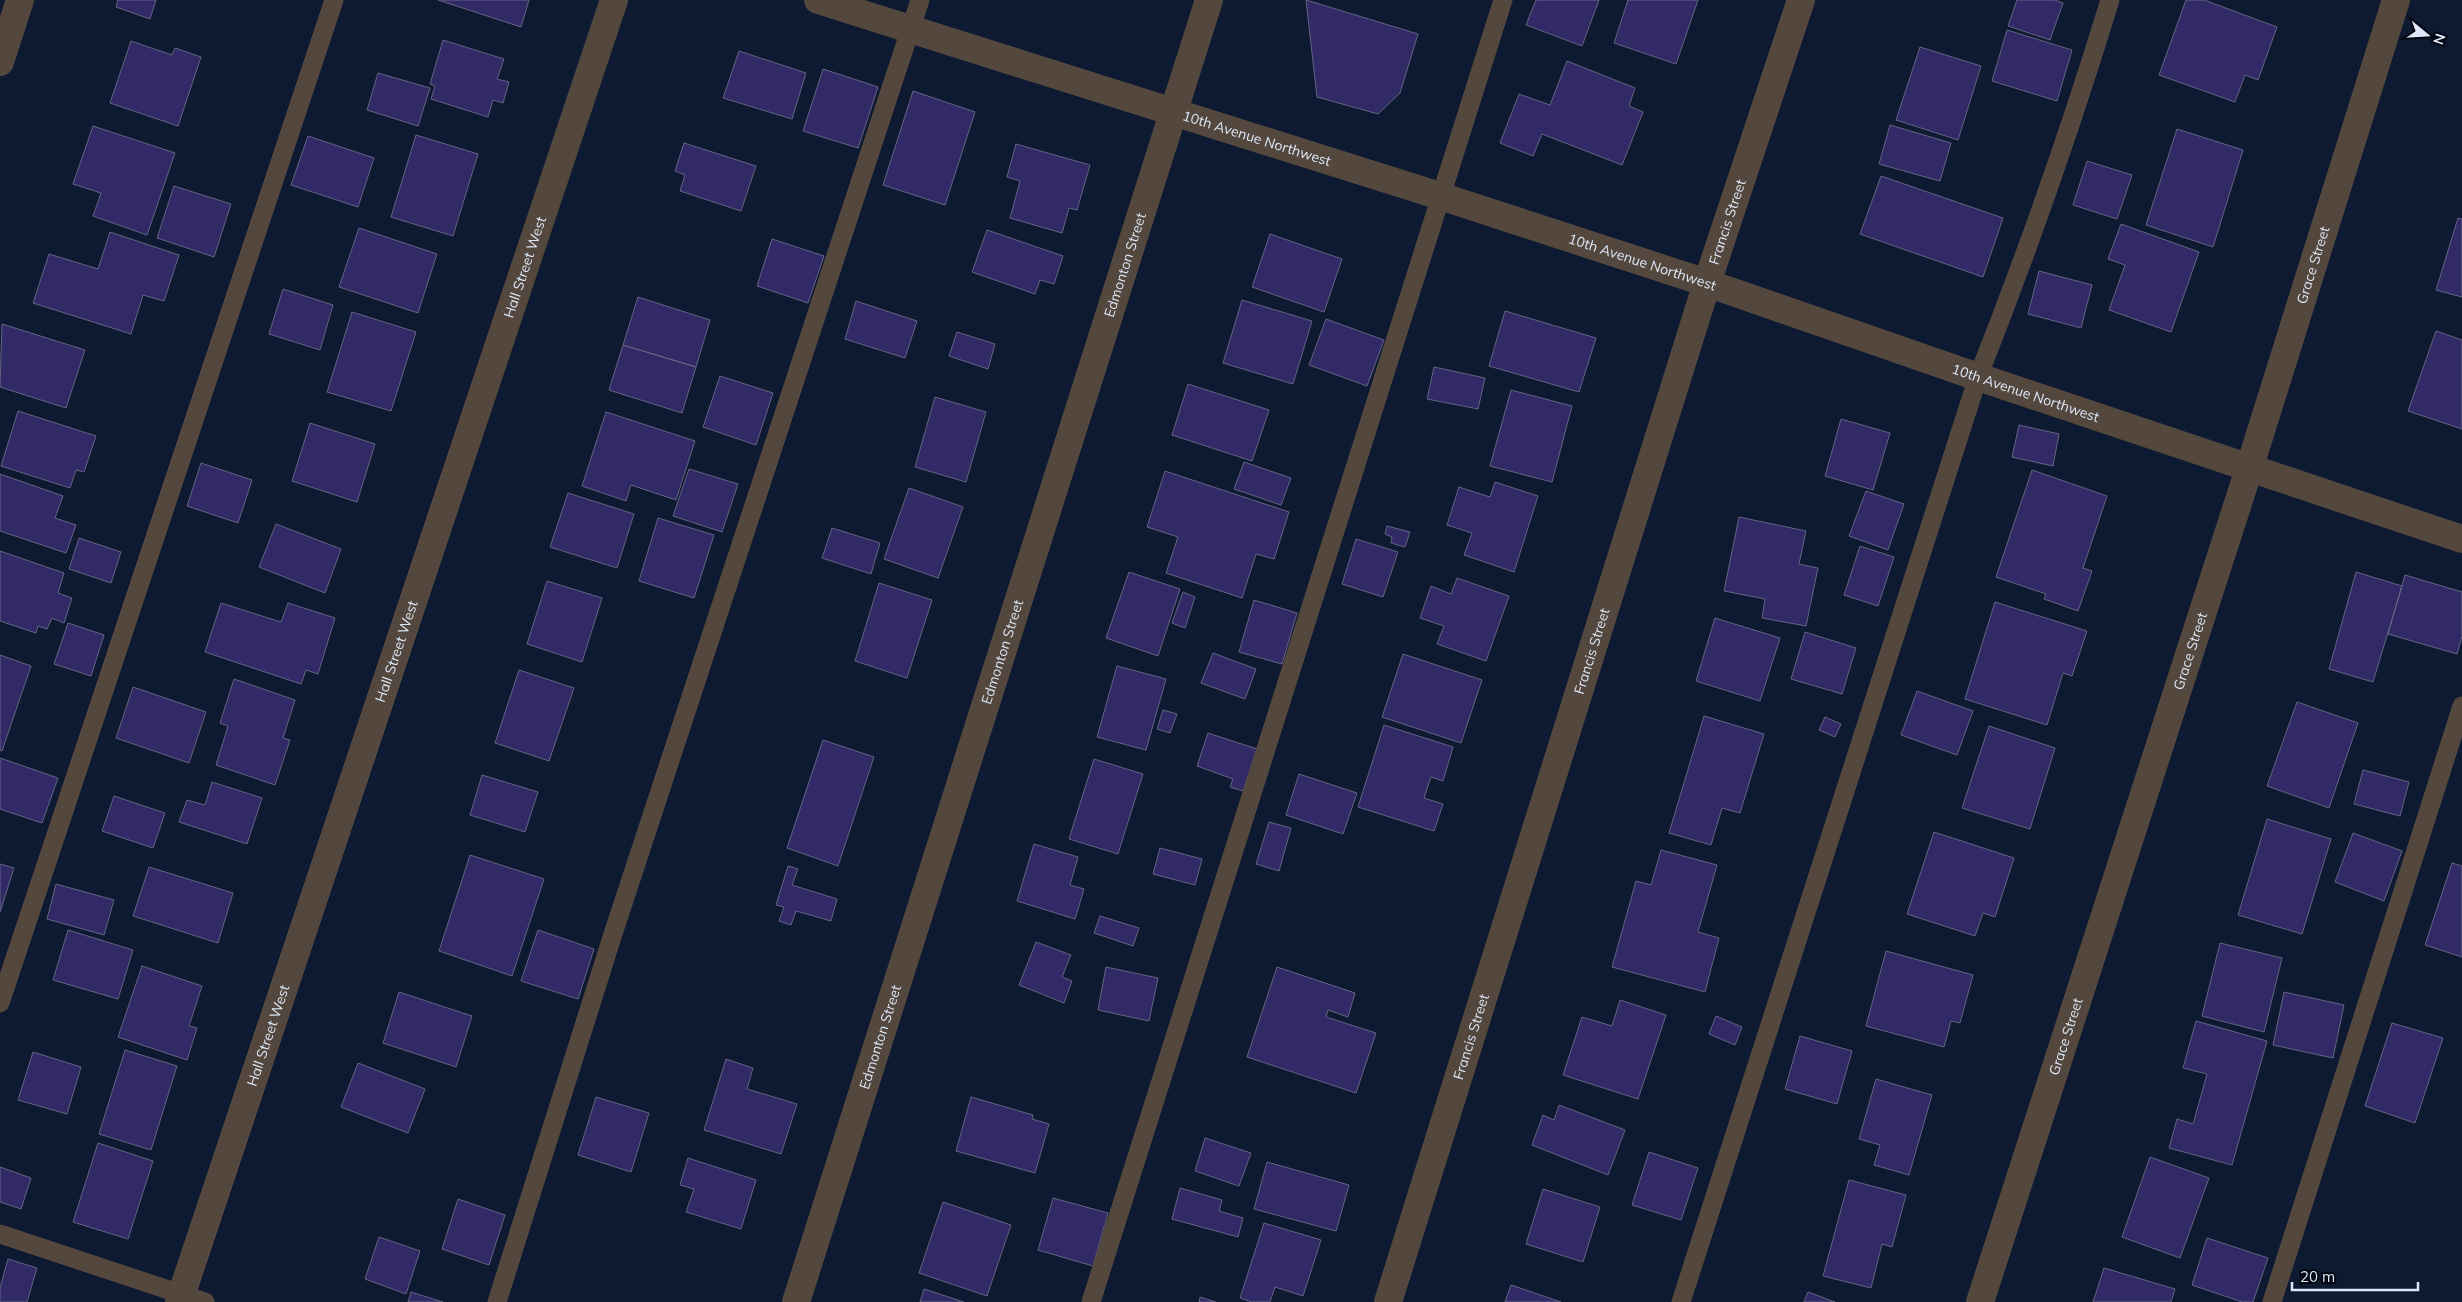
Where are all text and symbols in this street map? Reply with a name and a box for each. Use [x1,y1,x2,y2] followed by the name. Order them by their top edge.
[2402,10,2452,60] north arrow
[2429,31,2450,47] text: N
[1180,106,1333,170] street label: 10th Avenue Northwest
[1705,177,1750,267] street label: Francis Street
[1100,210,1150,319] street label: Edmonton Street
[499,214,550,320] street label: Hall Street West
[2292,224,2334,306] street label: Grace Street
[1566,229,1719,295] street label: 10th Avenue Northwest
[1949,360,2102,426] street label: 10th Avenue Northwest
[977,597,1027,706] street label: Edmonton Street
[371,598,422,705] street label: Hall Street West
[1570,606,1614,696] street label: Francis Street
[2169,610,2211,692] street label: Grace Street
[243,982,293,1089] street label: Hall Street West
[855,982,905,1091] street label: Edmonton Street
[1449,991,1493,1082] street label: Francis Street
[2045,995,2087,1078] street label: Grace Street
[2292,1260,2418,1292] scale bar
[2300,1267,2335,1286] text: 20 m

